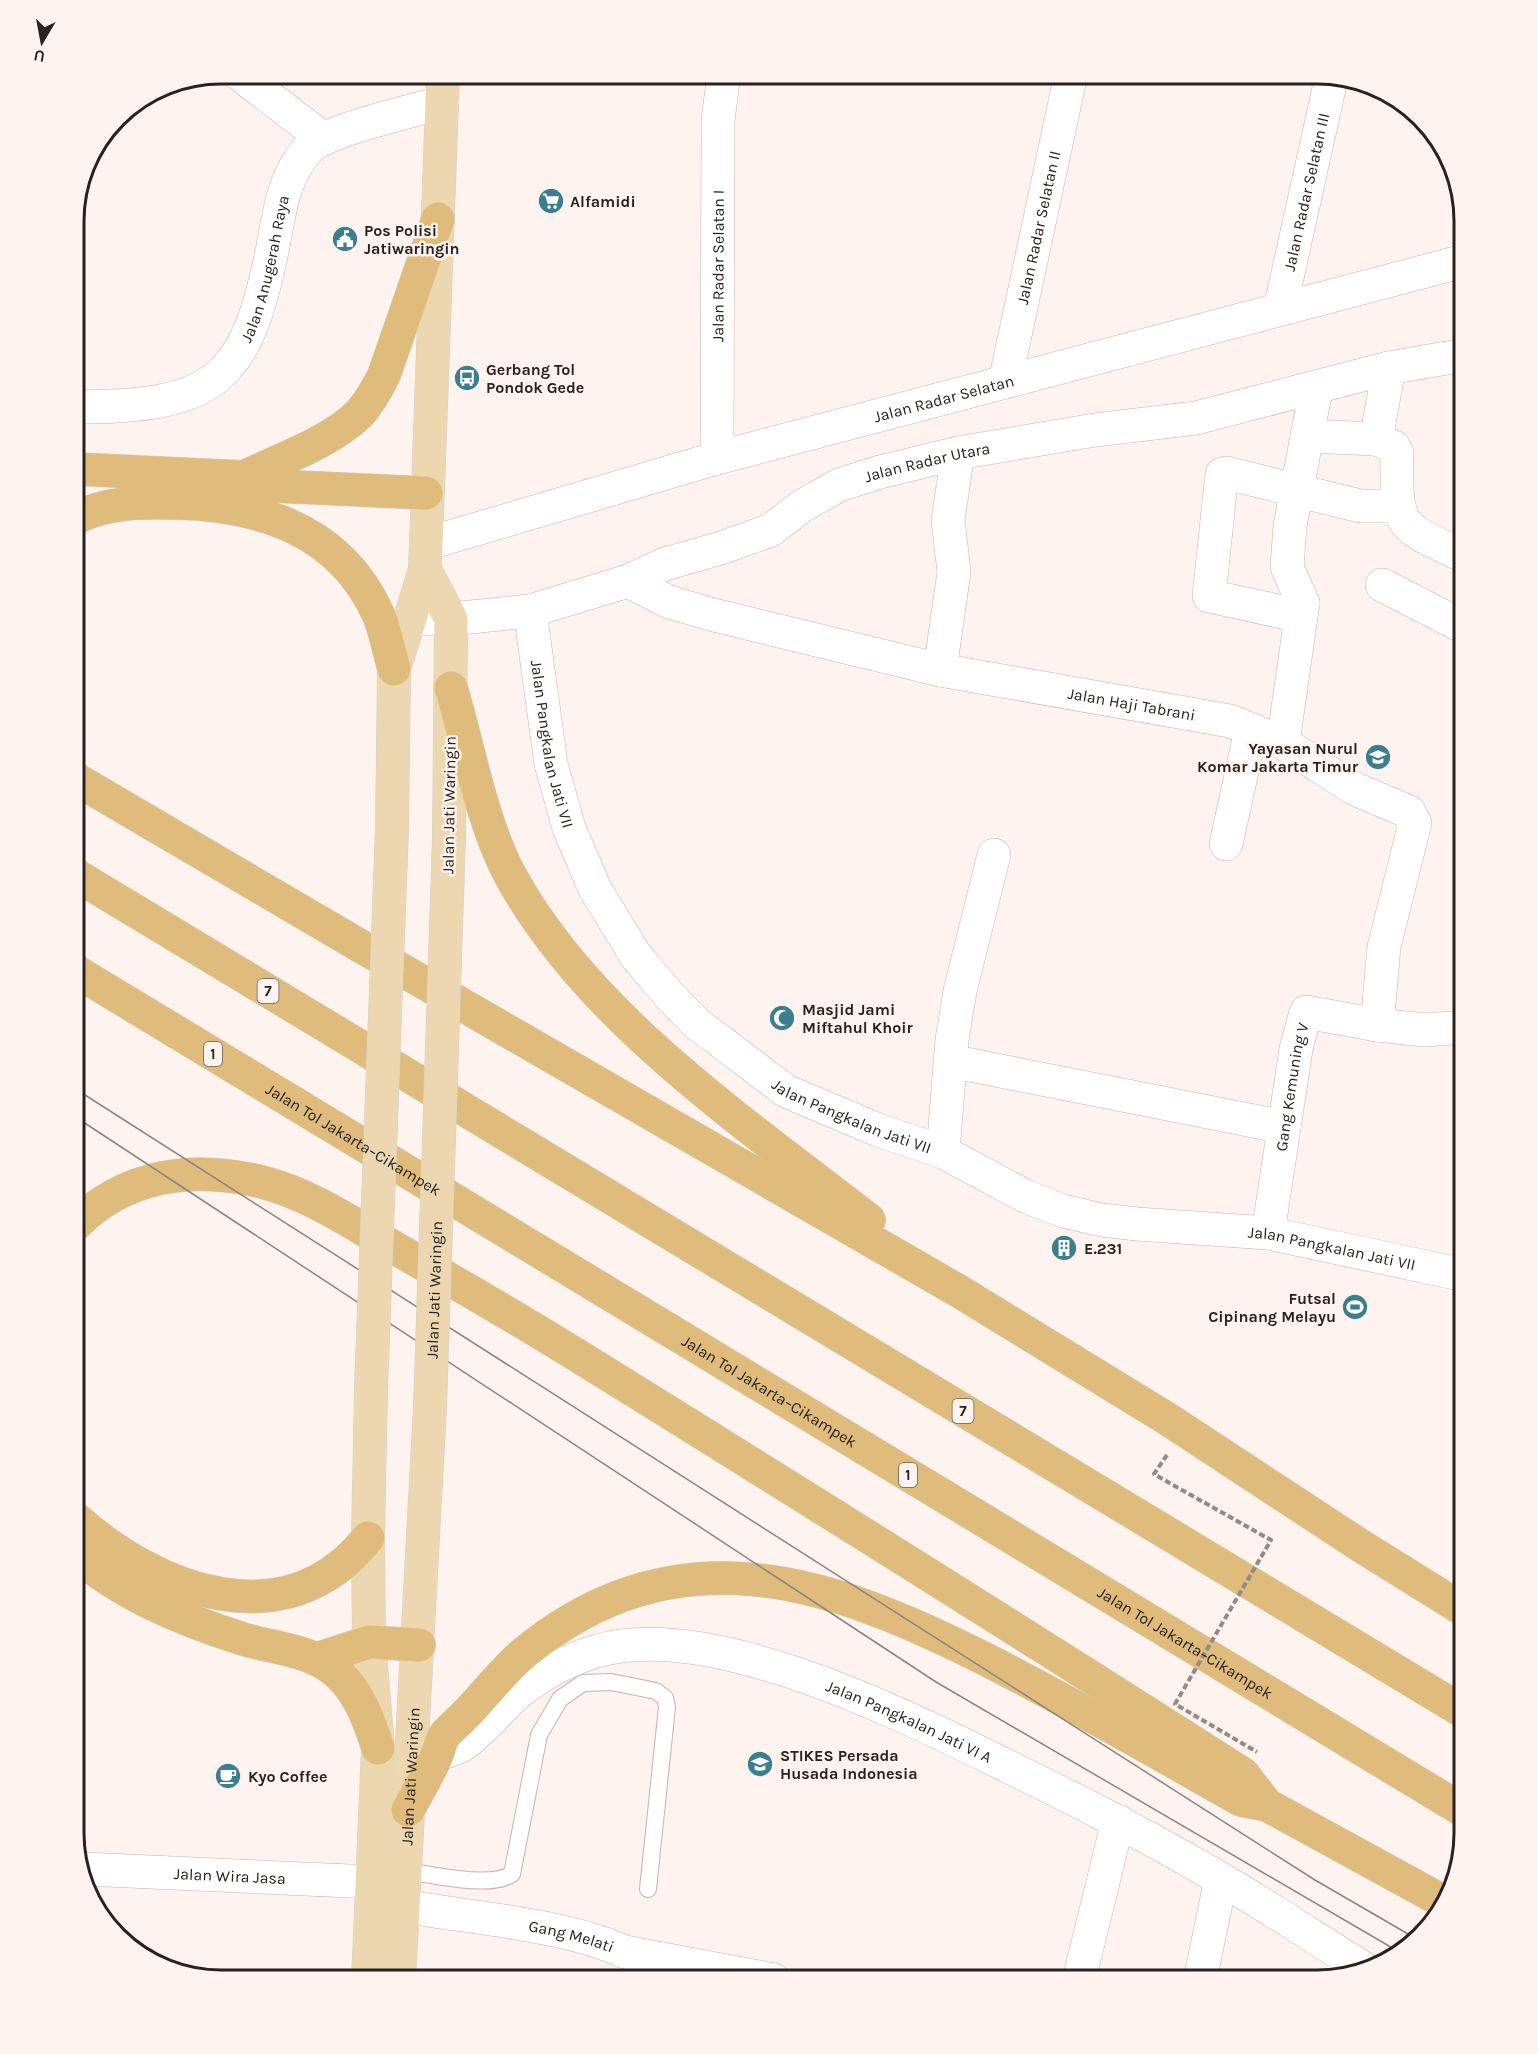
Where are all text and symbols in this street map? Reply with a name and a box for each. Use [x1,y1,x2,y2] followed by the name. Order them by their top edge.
[12,12,72,72] north arrow
[32,46,47,67] text: U
[1279,111,1333,273] street label: Jalan Radar Selatan III
[1012,149,1064,306] street label: Jalan Radar Selatan II
[536,186,566,216] supermarket icon: Alfamidi
[708,190,727,342] street label: Jalan Radar Selatan I
[570,192,636,211] place label: Alfamidi
[236,193,293,345] street label: Jalan Anugerah Raya
[364,221,460,258] place label: Pos Polisi Jatiwaringin
[330,224,360,254] public building icon: Pos Polisi Jatiwaringin
[486,360,584,397] place label: Gerbang Tol Pondok Gede
[452,363,482,393] bus stop icon: Gerbang Tol Pondok Gede
[872,371,1016,426] street label: Jalan Radar Selatan
[862,438,991,486] street label: Jalan Radar Utara
[527,659,578,830] street label: Jalan Pangkalan Jati VII
[1066,683,1197,724] street label: Jalan Haji Tabrani
[438,736,460,874] street label: Jalan Jati Waringin
[1197,739,1359,776] place label: Yayasan Nurul Komar Jakarta Timur
[1363,742,1393,772] school or university icon: Yayasan Nurul Komar Jakarta Timur
[258,979,278,1003] road number: 7
[802,1000,913,1037] place label: Masjid Jami Miftahul Khoir
[767,1003,797,1033] mosque icon: Masjid Jami Miftahul Khoir
[1271,1020,1312,1152] street label: Gang Kemuning V
[204,1042,222,1066] road number: 1
[768,1074,934,1157] street label: Jalan Pangkalan Jati VII
[263,1079,445,1199] street label: Jalan Tol Jakarta–Cikampek
[422,1221,446,1359] street label: Jalan Jati Waringin
[1247,1222,1417,1274] street label: Jalan Pangkalan Jati VII
[1049,1233,1079,1263] building icon: E.231
[1084,1239,1122,1258] place label: E.231
[1208,1289,1336,1326] place label: Futsal Cipinang Melayu
[1340,1292,1370,1322] sports icon: Futsal Cipinang Melayu
[679,1331,861,1451] street label: Jalan Tol Jakarta–Cikampek
[952,1399,974,1423] road number: 7
[899,1463,917,1487] road number: 1
[1094,1582,1276,1703] street label: Jalan Tol Jakarta–Cikampek
[824,1676,995,1766] street label: Jalan Pangkalan Jati VI A
[397,1707,423,1846] street label: Jalan Jati Waringin
[780,1746,918,1783] place label: STIKES Persada Husada Indonesia
[745,1749,775,1779] school or university icon: STIKES Persada Husada Indonesia
[213,1761,243,1791] cafe icon: Kyo Coffee
[248,1767,328,1786] place label: Kyo Coffee
[173,1864,286,1888] street label: Jalan Wira Jasa
[527,1916,617,1956] street label: Gang Melati

